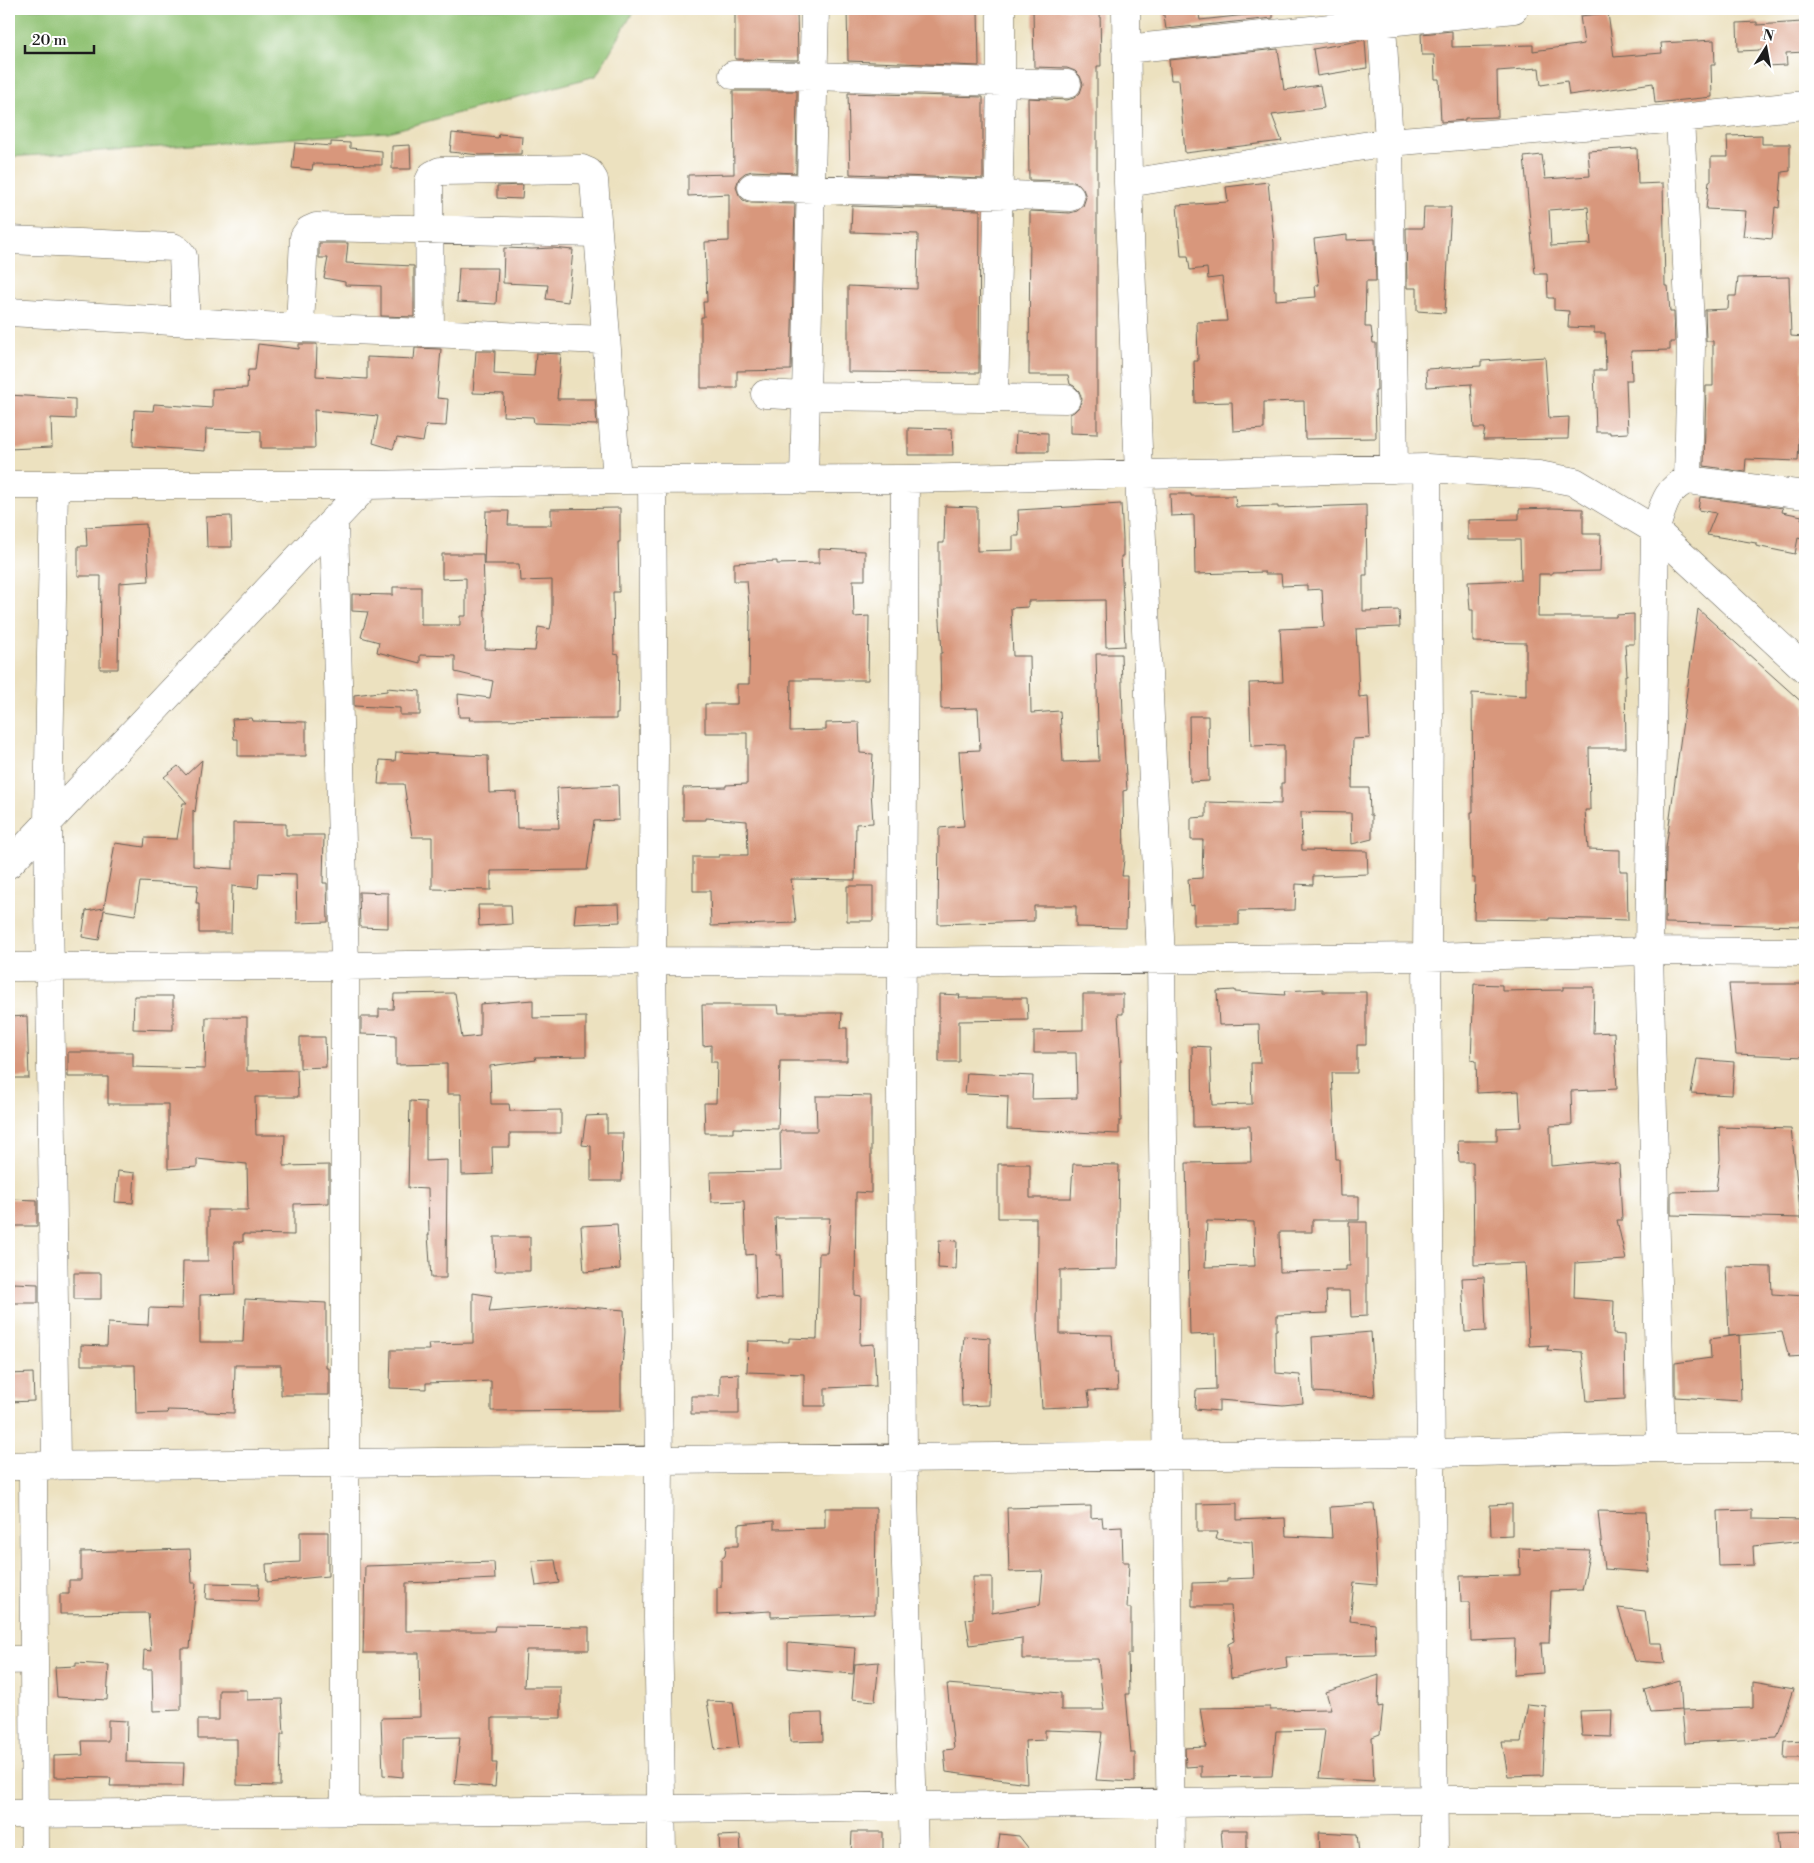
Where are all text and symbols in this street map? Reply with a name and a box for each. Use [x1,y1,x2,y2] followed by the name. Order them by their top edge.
[25,22,94,54] scale bar
[1742,22,1792,72] north arrow
[1761,26,1775,46] text: N
[32,31,67,50] text: 20 m

